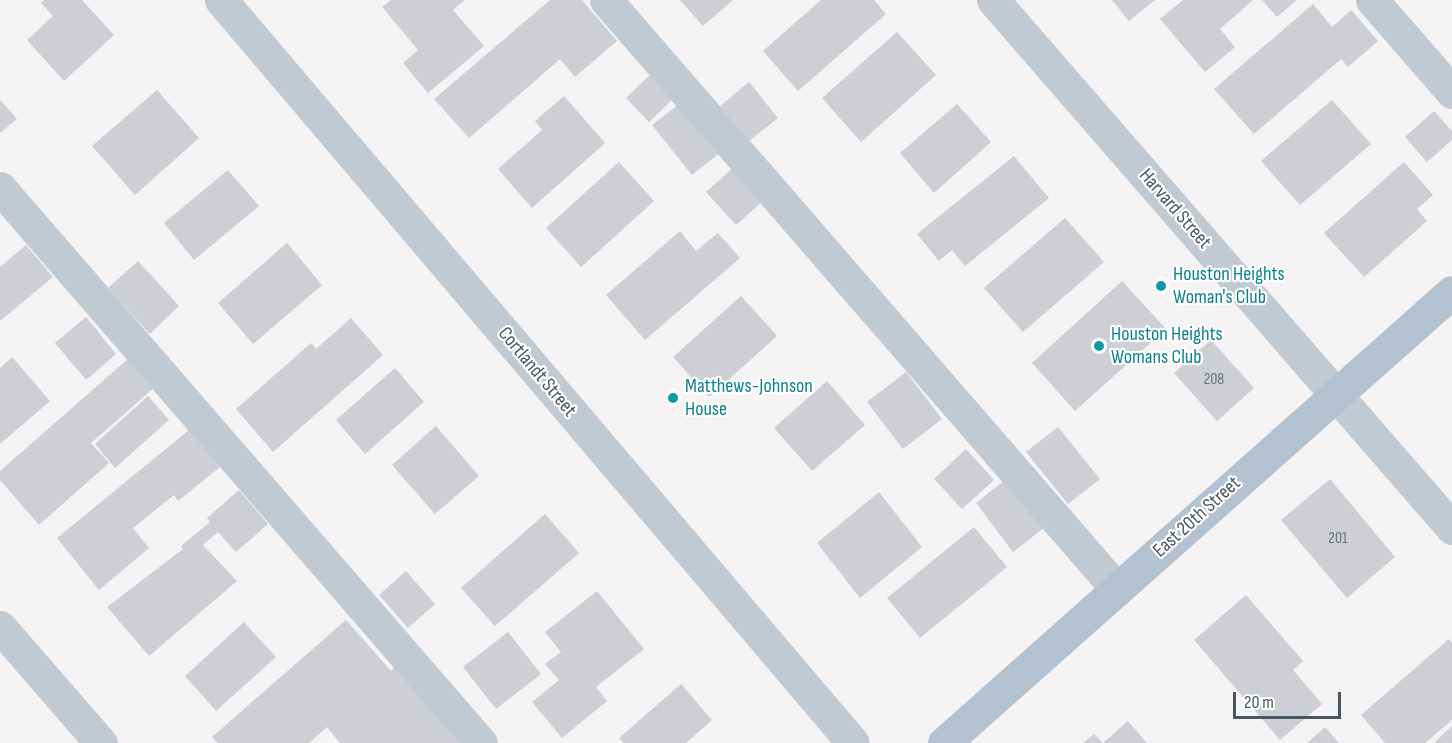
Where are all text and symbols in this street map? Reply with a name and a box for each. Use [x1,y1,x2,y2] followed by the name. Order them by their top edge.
[1134,164,1216,254] street label: Harvard Street
[1173,262,1285,309] place label: Houston Heights Woman's Club
[1154,279,1168,293] marker: Houston Heights Woman's Club
[493,322,581,422] street label: Cortlandt Street
[1111,322,1223,369] place label: Houston Heights Womans Club
[1092,339,1106,353] marker: Houston Heights Womans Club
[1204,370,1224,390] house number: 208
[685,374,813,421] place label: Matthews-Johnson House
[666,391,680,405] marker: Matthews-Johnson House
[1148,472,1246,562] street label: East 20th Street
[1328,529,1348,549] house number: 201
[1236,680,1344,718] scale bar
[1244,692,1274,713] text: 20 m

